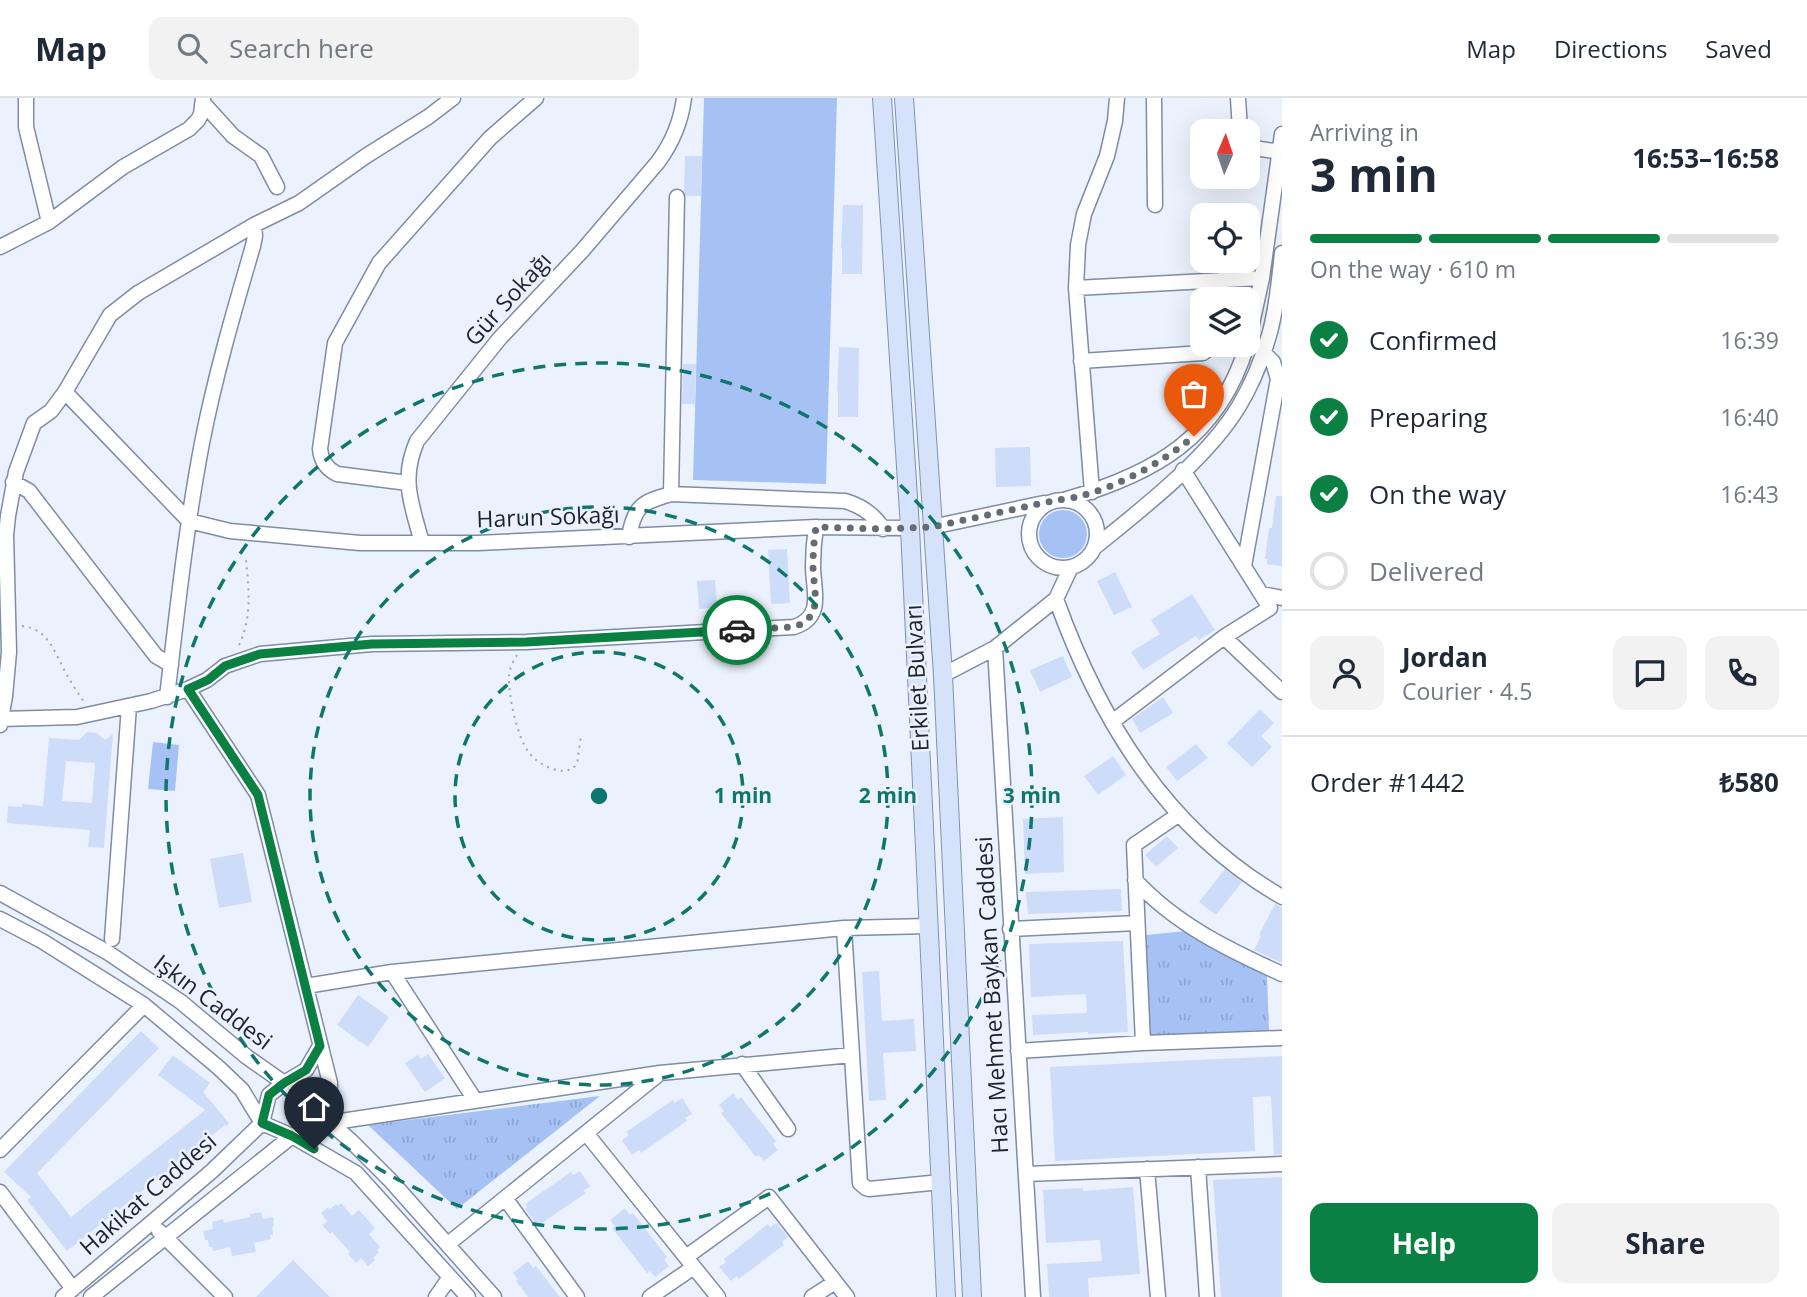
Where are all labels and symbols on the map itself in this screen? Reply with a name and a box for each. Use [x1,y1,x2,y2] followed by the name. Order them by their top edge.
[1190,119,1260,189] north arrow
[457,245,558,352] street label: Gür Sokağı
[1164,364,1224,436] pin
[476,498,620,534] street label: Harun Sokağı
[702,595,772,665] courier
[896,604,936,752] street label: Erkilet Bulvarı
[714,781,772,809] text: 1 min
[859,781,917,809] text: 2 min
[1003,781,1061,809] text: 3 min
[587,784,611,808] centre of rings
[967,836,1015,1155] street label: Hacı Mehmet Baykan Caddesi
[148,946,279,1056] street label: Işkın Caddesi
[284,1077,344,1149] pin
[72,1125,223,1262] street label: Hakikat Caddesi

